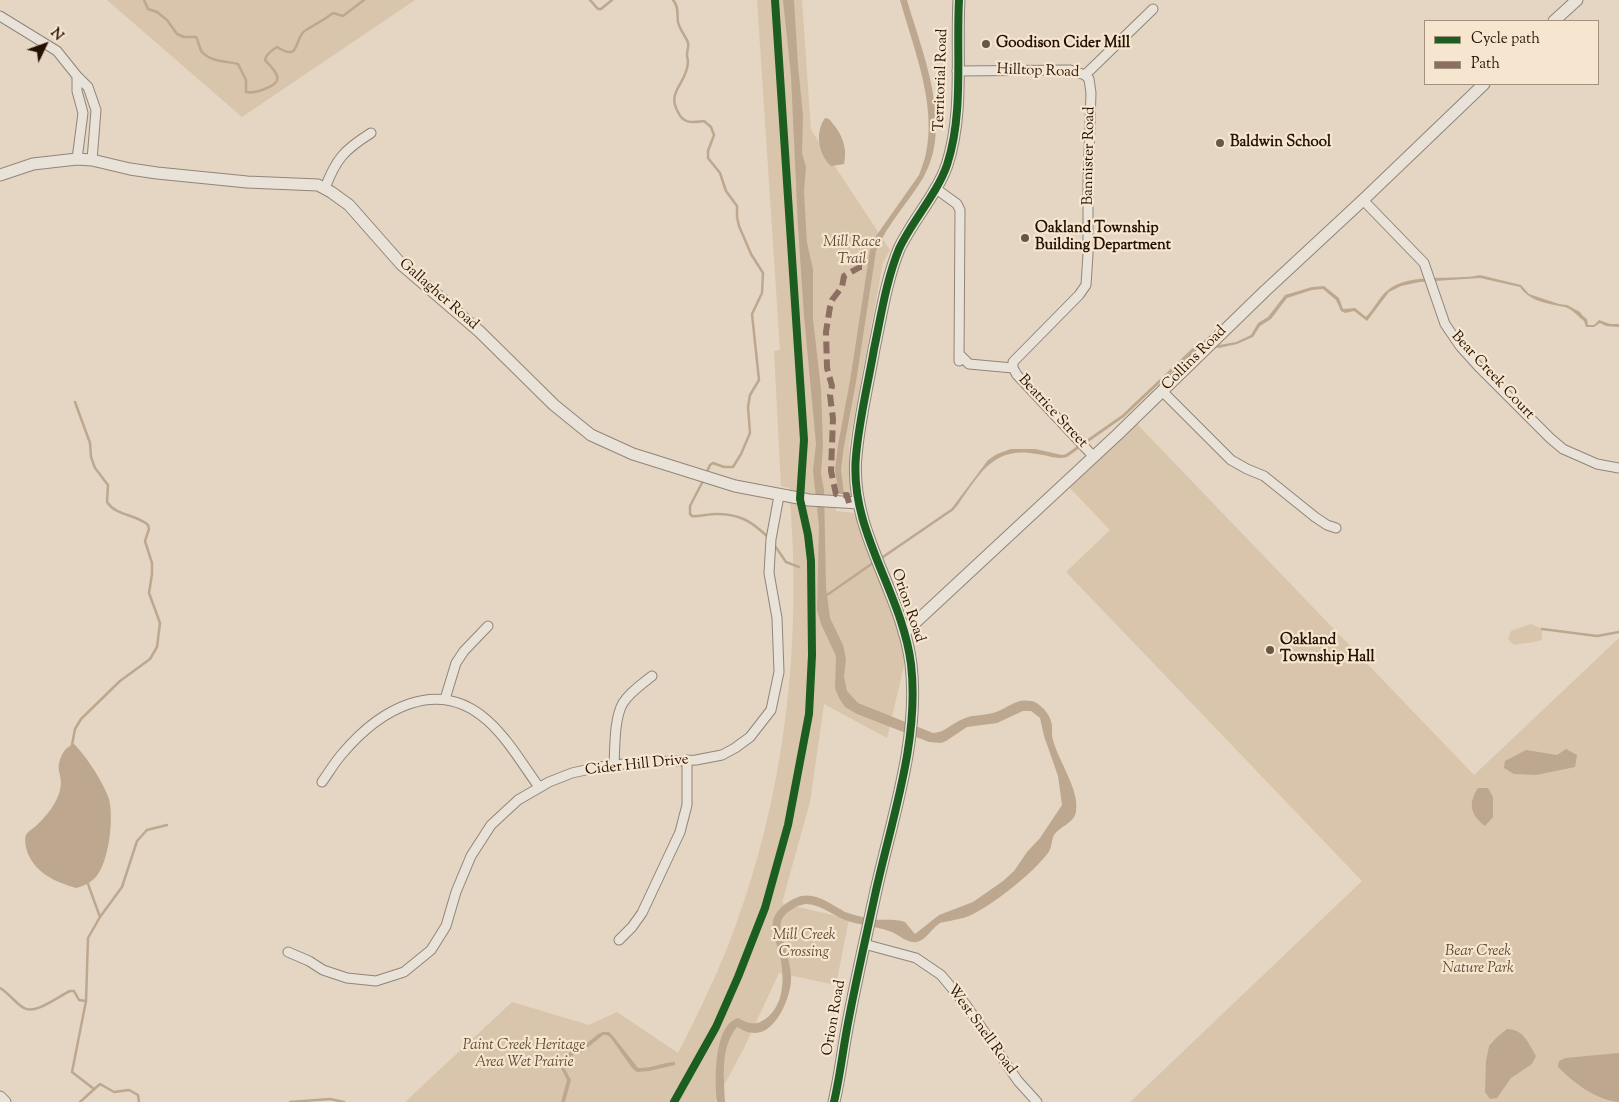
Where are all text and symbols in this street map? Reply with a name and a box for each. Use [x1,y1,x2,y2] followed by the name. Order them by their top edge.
[20,20,70,70] north arrow
[1424,20,1599,85] legend
[45,24,67,46] text: N
[931,28,953,132] street label: Territorial Road
[1471,29,1540,50] text: Cycle path
[996,35,1130,53] place label: Goodison Cider Mill
[980,38,992,50] marker: Goodison Cider Mill
[1471,54,1500,75] text: Path
[996,62,1080,82] street label: Hilltop Road
[1080,106,1100,206] street label: Bannister Road
[1230,134,1331,152] place label: Baldwin School
[1214,137,1226,149] marker: Baldwin School
[1035,220,1171,255] place label: Oakland Township Building Department
[1019,232,1031,244] marker: Oakland Township Building Department
[823,234,881,269] park label: Mill Race Trail
[394,255,482,335] street label: Gallagher Road
[1159,323,1231,395] street label: Collins Road
[1447,328,1537,424] street label: Bear Creek Court
[1013,372,1091,452] street label: Beatrice Street
[886,567,928,645] street label: Orion Road
[1280,632,1375,667] place label: Oakland Township Hall
[1264,644,1276,656] marker: Oakland Township Hall
[584,752,690,780] street label: Cider Hill Drive
[772,927,836,962] park label: Mill Creek Crossing
[1442,943,1514,978] park label: Bear Creek Nature Park
[819,979,851,1057] street label: Orion Road
[942,982,1020,1078] street label: West Snell Road
[463,1037,585,1072] park label: Paint Creek Heritage Area Wet Prairie

